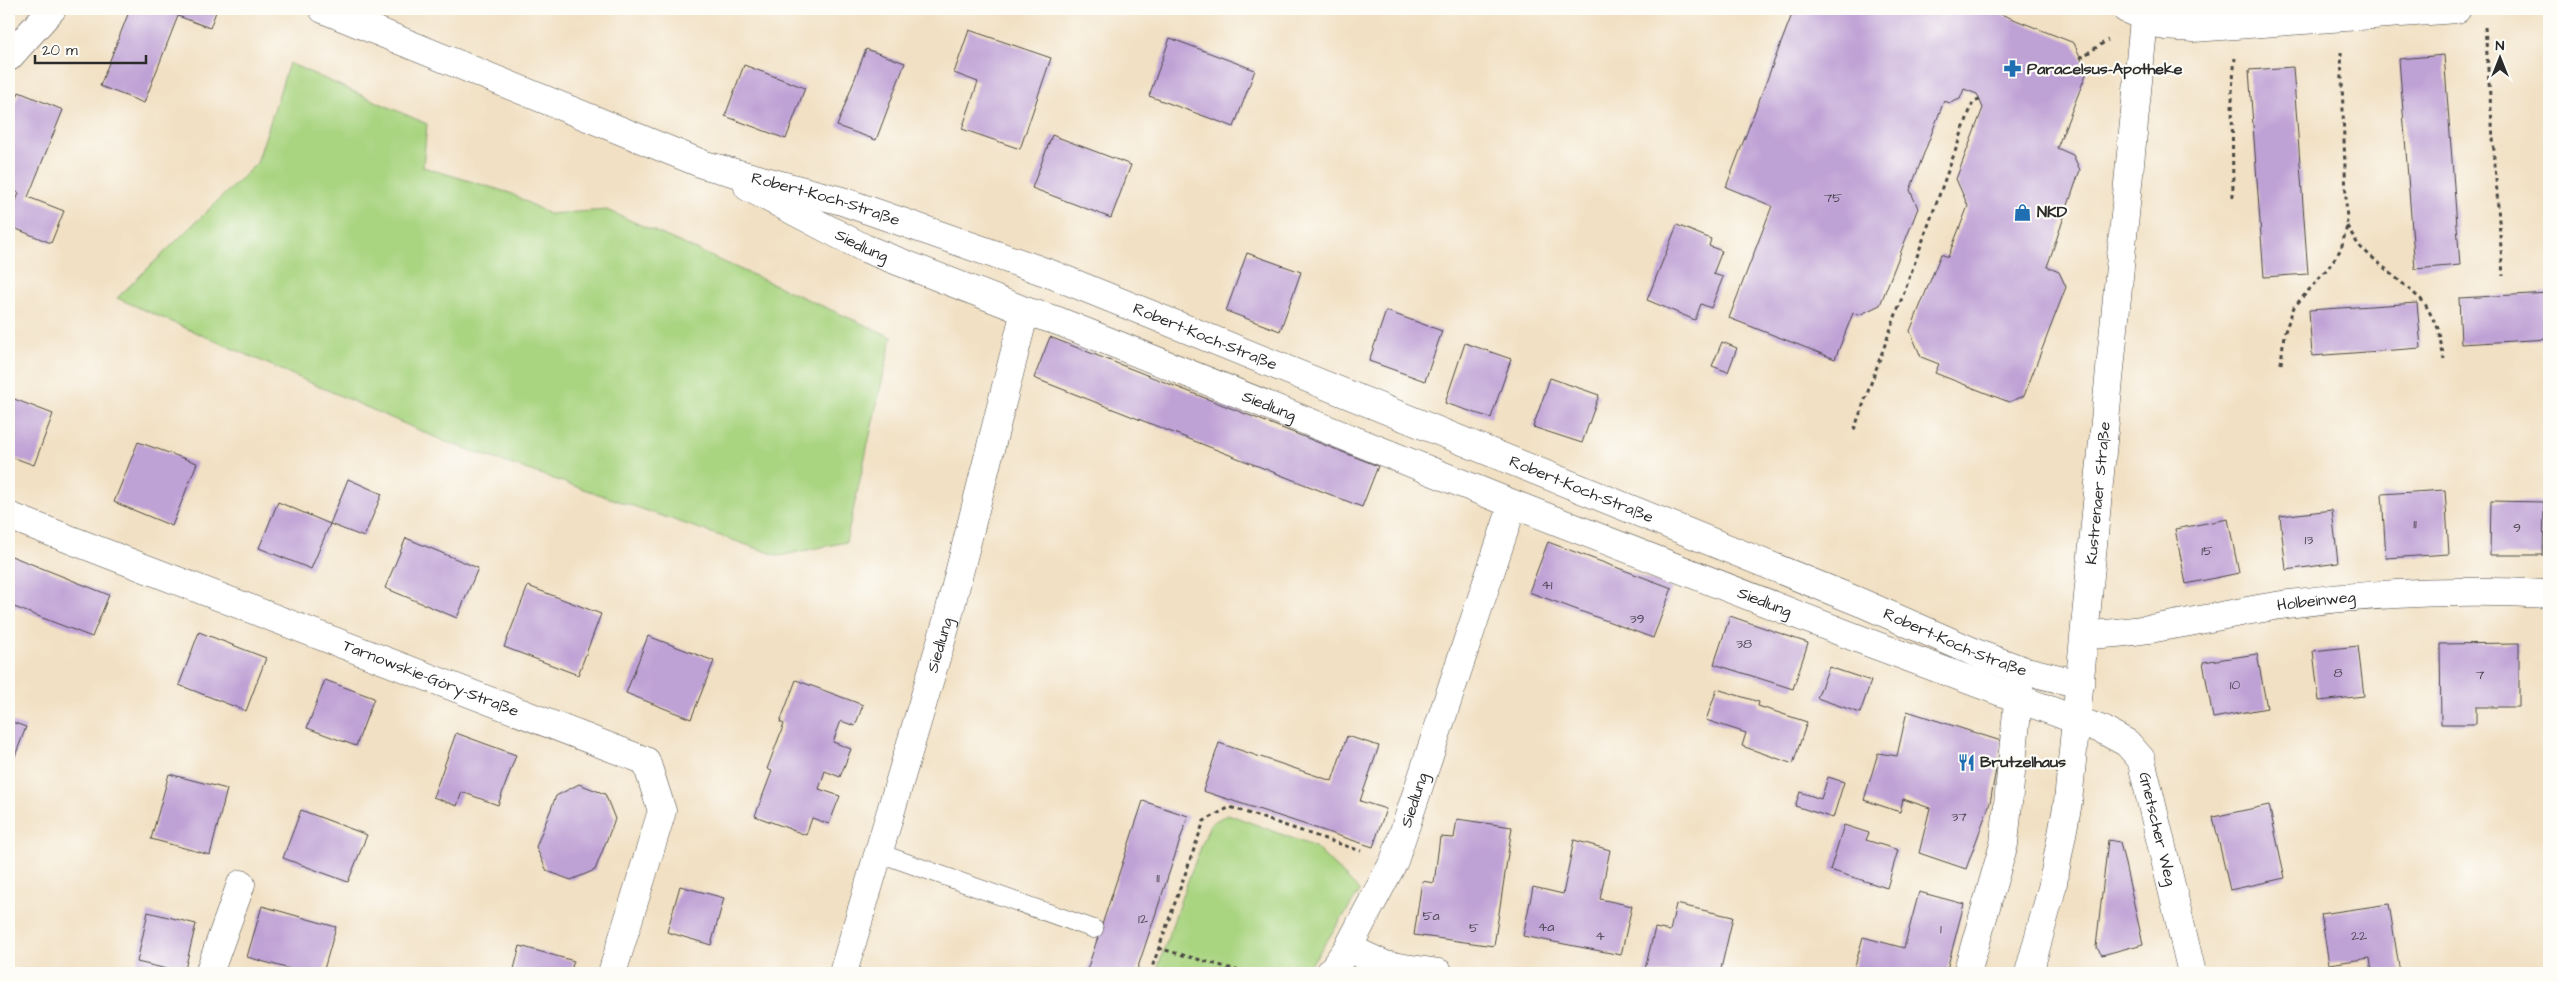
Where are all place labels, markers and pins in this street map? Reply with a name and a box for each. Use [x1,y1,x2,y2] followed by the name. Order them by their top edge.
[2027,58,2183,80] place label: Paracelsus-Apotheke
[2003,59,2023,79] pharmacy icon: Paracelsus-Apotheke
[2037,201,2068,223] place label: NKD
[2013,202,2033,222] shop icon: NKD
[1980,751,2066,773] place label: Brutzelhaus
[1956,752,1976,772] restaurant icon: Brutzelhaus

